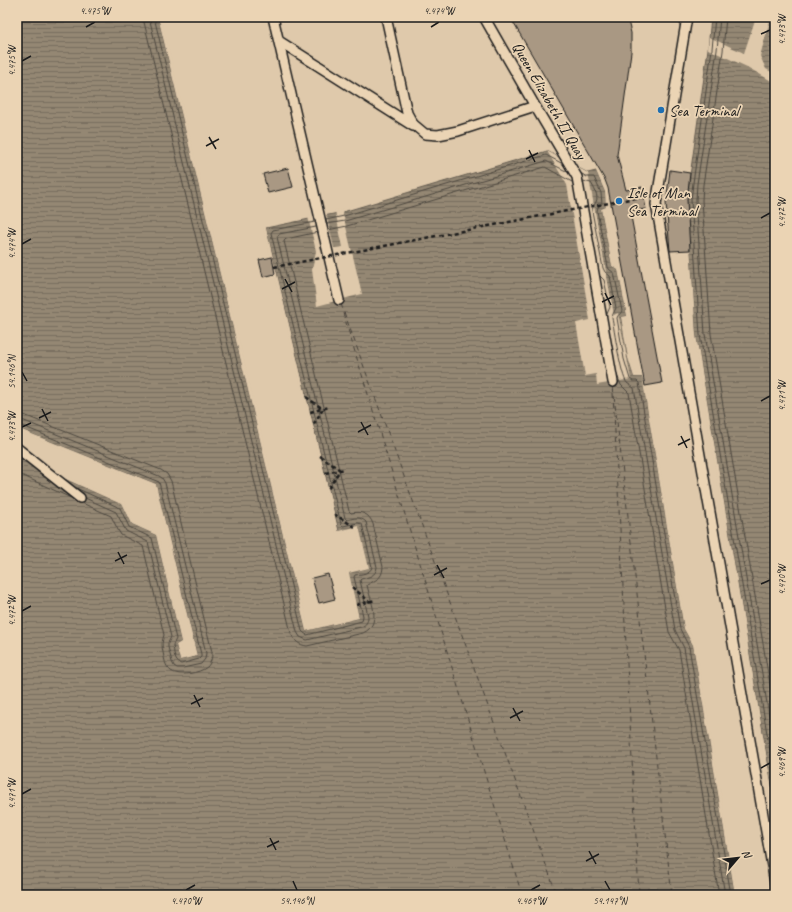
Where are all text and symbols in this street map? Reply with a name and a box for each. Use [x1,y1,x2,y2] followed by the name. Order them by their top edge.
[80,4,112,17] text: 4.475°W
[424,4,456,17] text: 4.474°W
[775,13,788,45] text: 4.473°W
[507,38,592,164] street label: Queen Elizabeth II Quay
[5,44,18,76] text: 4.475°W
[669,101,742,121] place label: Sea Terminal
[656,105,666,115] marker: Sea Terminal
[627,183,700,221] place label: Isle of Man Sea Terminal
[614,196,624,206] marker: Isle of Man Sea Terminal
[775,196,788,228] text: 4.472°W
[5,227,18,259] text: 4.474°W
[5,353,18,389] text: 54.146°N
[775,379,788,411] text: 4.471°W
[5,410,18,442] text: 4.473°W
[775,563,788,595] text: 4.470°W
[5,594,18,626] text: 4.472°W
[775,746,788,778] text: 4.469°W
[5,777,18,809] text: 4.471°W
[718,838,758,878] north arrow
[739,847,756,862] text: N
[171,894,203,907] text: 4.470°W
[280,894,316,907] text: 54.146°N
[516,894,548,907] text: 4.469°W
[593,894,629,907] text: 54.147°N

